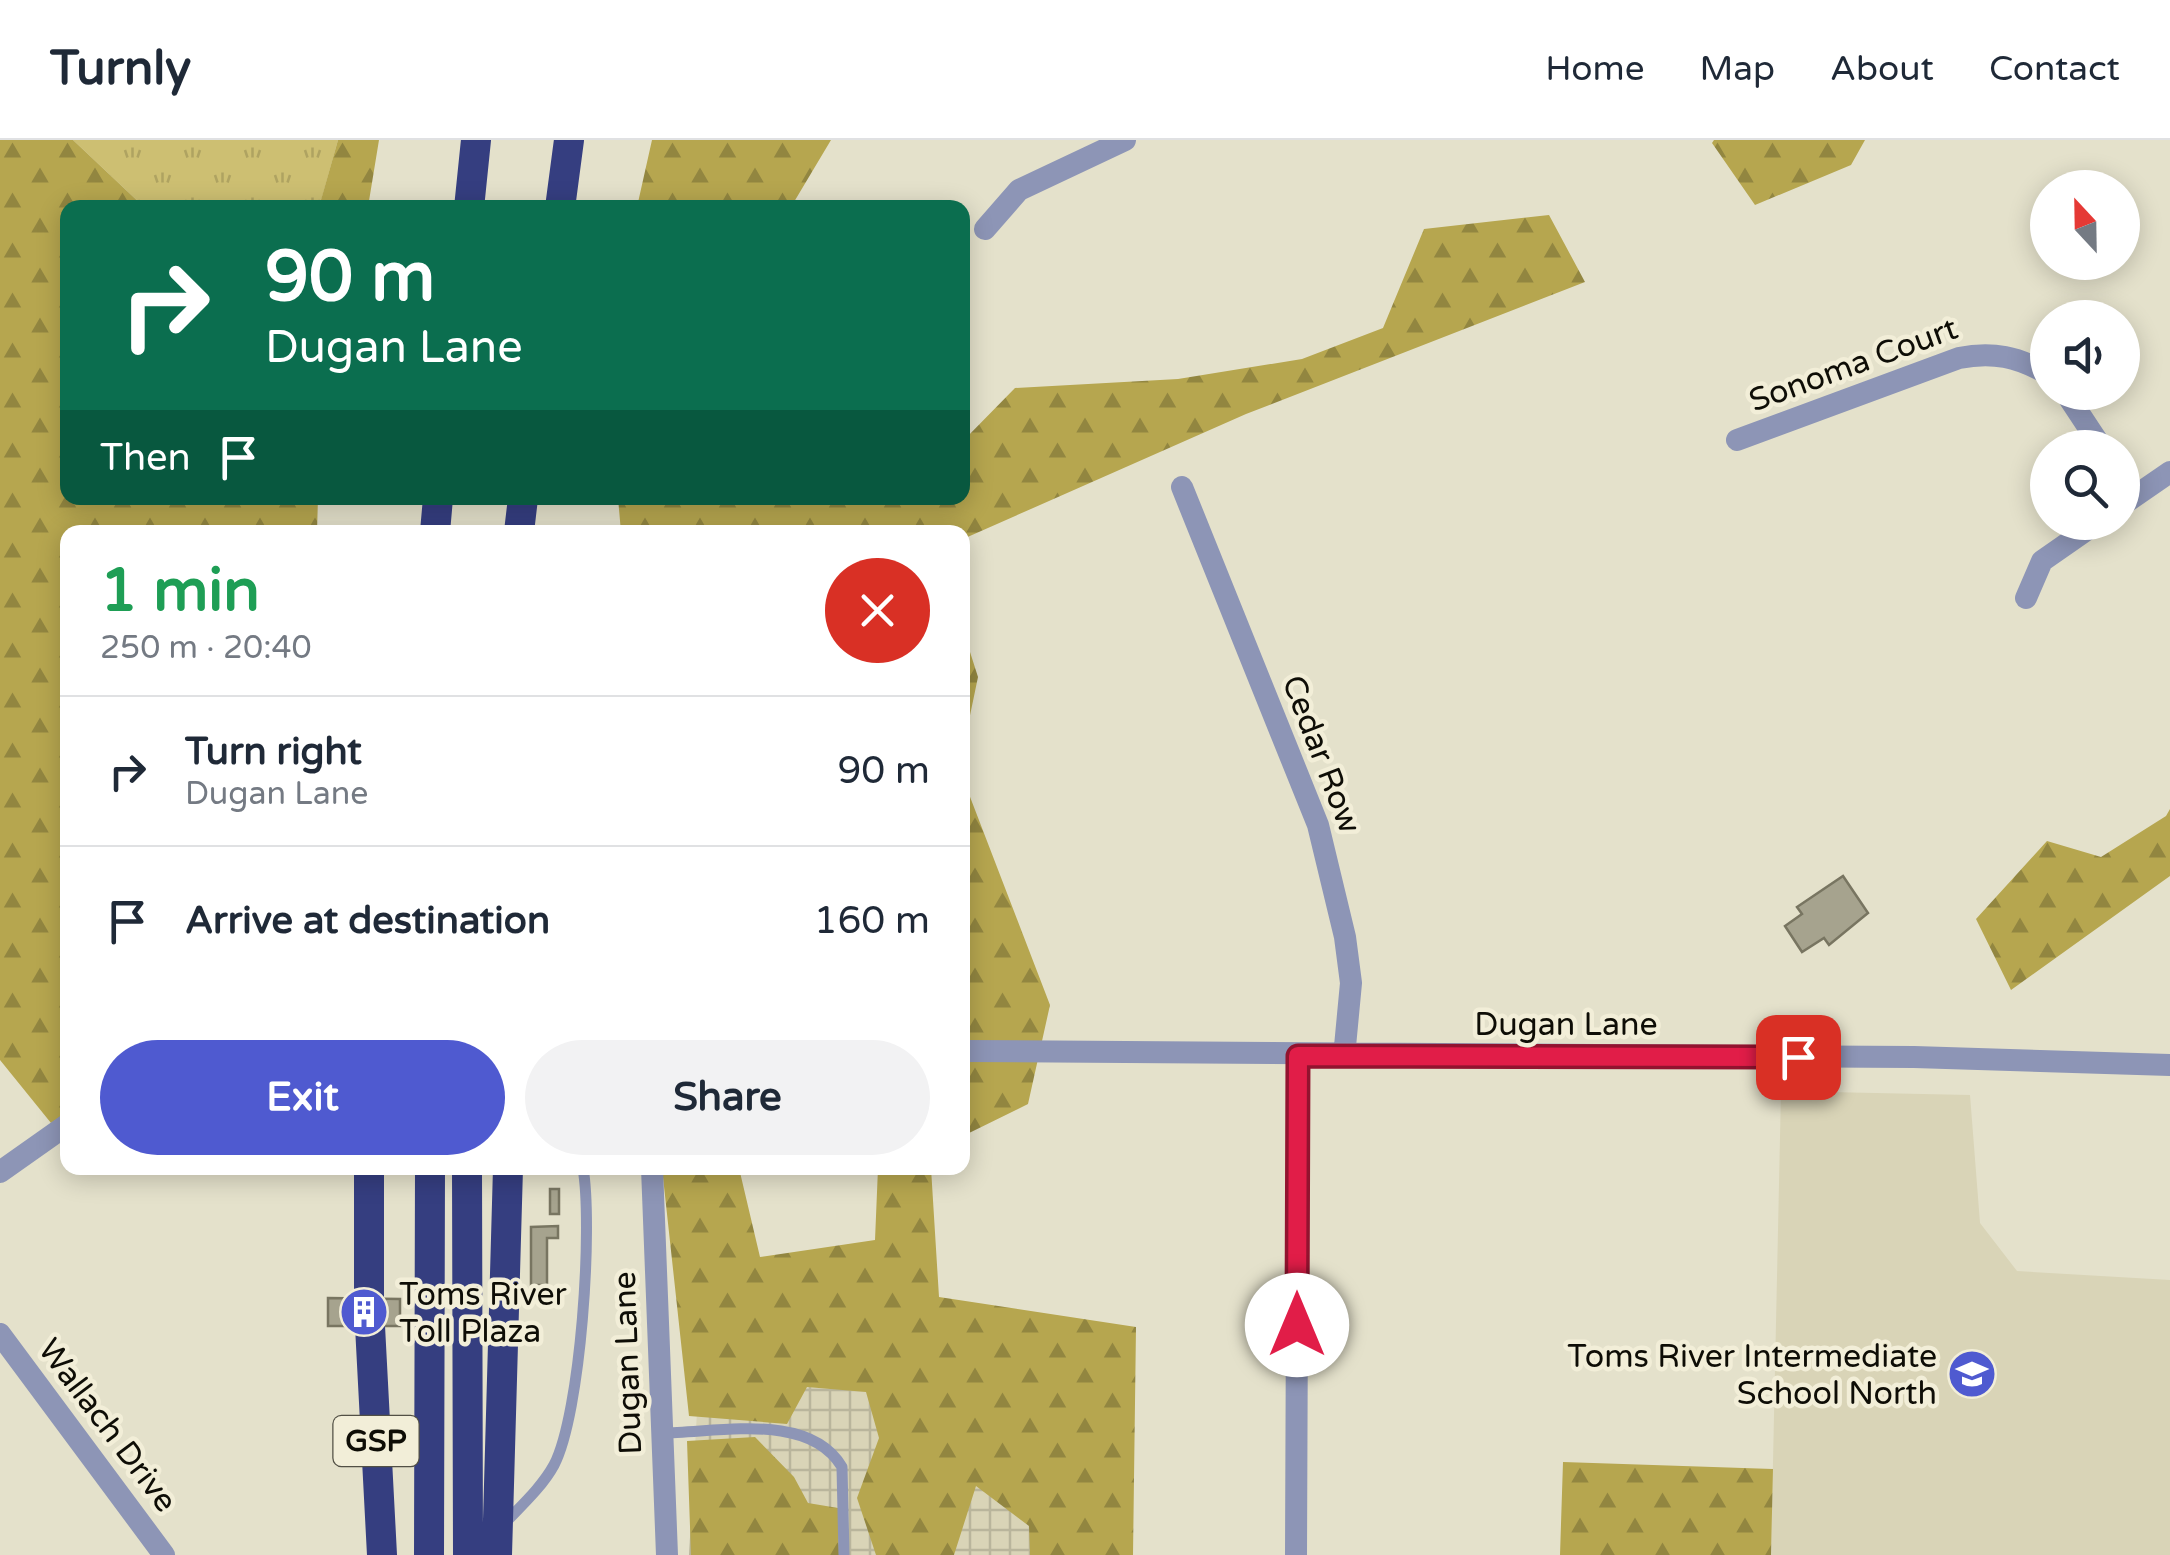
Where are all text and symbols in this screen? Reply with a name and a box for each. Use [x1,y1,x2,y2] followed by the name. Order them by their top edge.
[50,40,191,98] text: Turnly
[1545,48,1644,90] text: Home
[1699,48,1775,90] text: Map
[1830,48,1934,90] text: About
[1989,48,2120,90] text: Contact
[2030,170,2140,280] north arrow
[2030,170,2140,540] map controls
[265,236,435,320] text: 90 m
[100,240,230,370] icon: right
[2030,300,2140,410] button: sound
[1744,310,1963,420] street label: Sonoma Court
[265,321,523,375] text: Dugan Lane
[211,430,266,485] icon: arrive
[2030,430,2140,540] button: search
[100,435,191,481] text: Then
[100,555,260,627] text: 1 min
[825,558,930,663] button: close
[100,629,312,667] text: 250 m · 20:40
[1274,670,1369,839] street label: Cedar Row
[185,729,362,775] text: Turn right
[100,744,155,799] icon: right
[838,748,930,794] text: 90 m
[185,775,368,813] text: Dugan Lane
[100,894,155,949] icon: arrive
[185,898,550,944] text: Arrive at destination
[814,898,930,944] text: 160 m
[1474,1006,1658,1044] street label: Dugan Lane
[1756,1015,1841,1100] pin
[1771,1030,1826,1085] icon: arrive
[100,1040,505,1155] button: Exit
[525,1040,930,1155] button: Share
[606,1271,650,1455] street label: Dugan Lane
[1245,1273,1349,1377] position arrow
[399,1276,568,1351] place label: Toms River Toll Plaza
[338,1286,390,1338] building icon: Toms River Toll Plaza
[30,1332,185,1520] street label: Wallach Drive
[1567,1338,1937,1413] place label: Toms River Intermediate School North
[1946,1348,1998,1400] school or university icon: Toms River Intermediate School North
[334,1416,418,1466] road number: GSP

